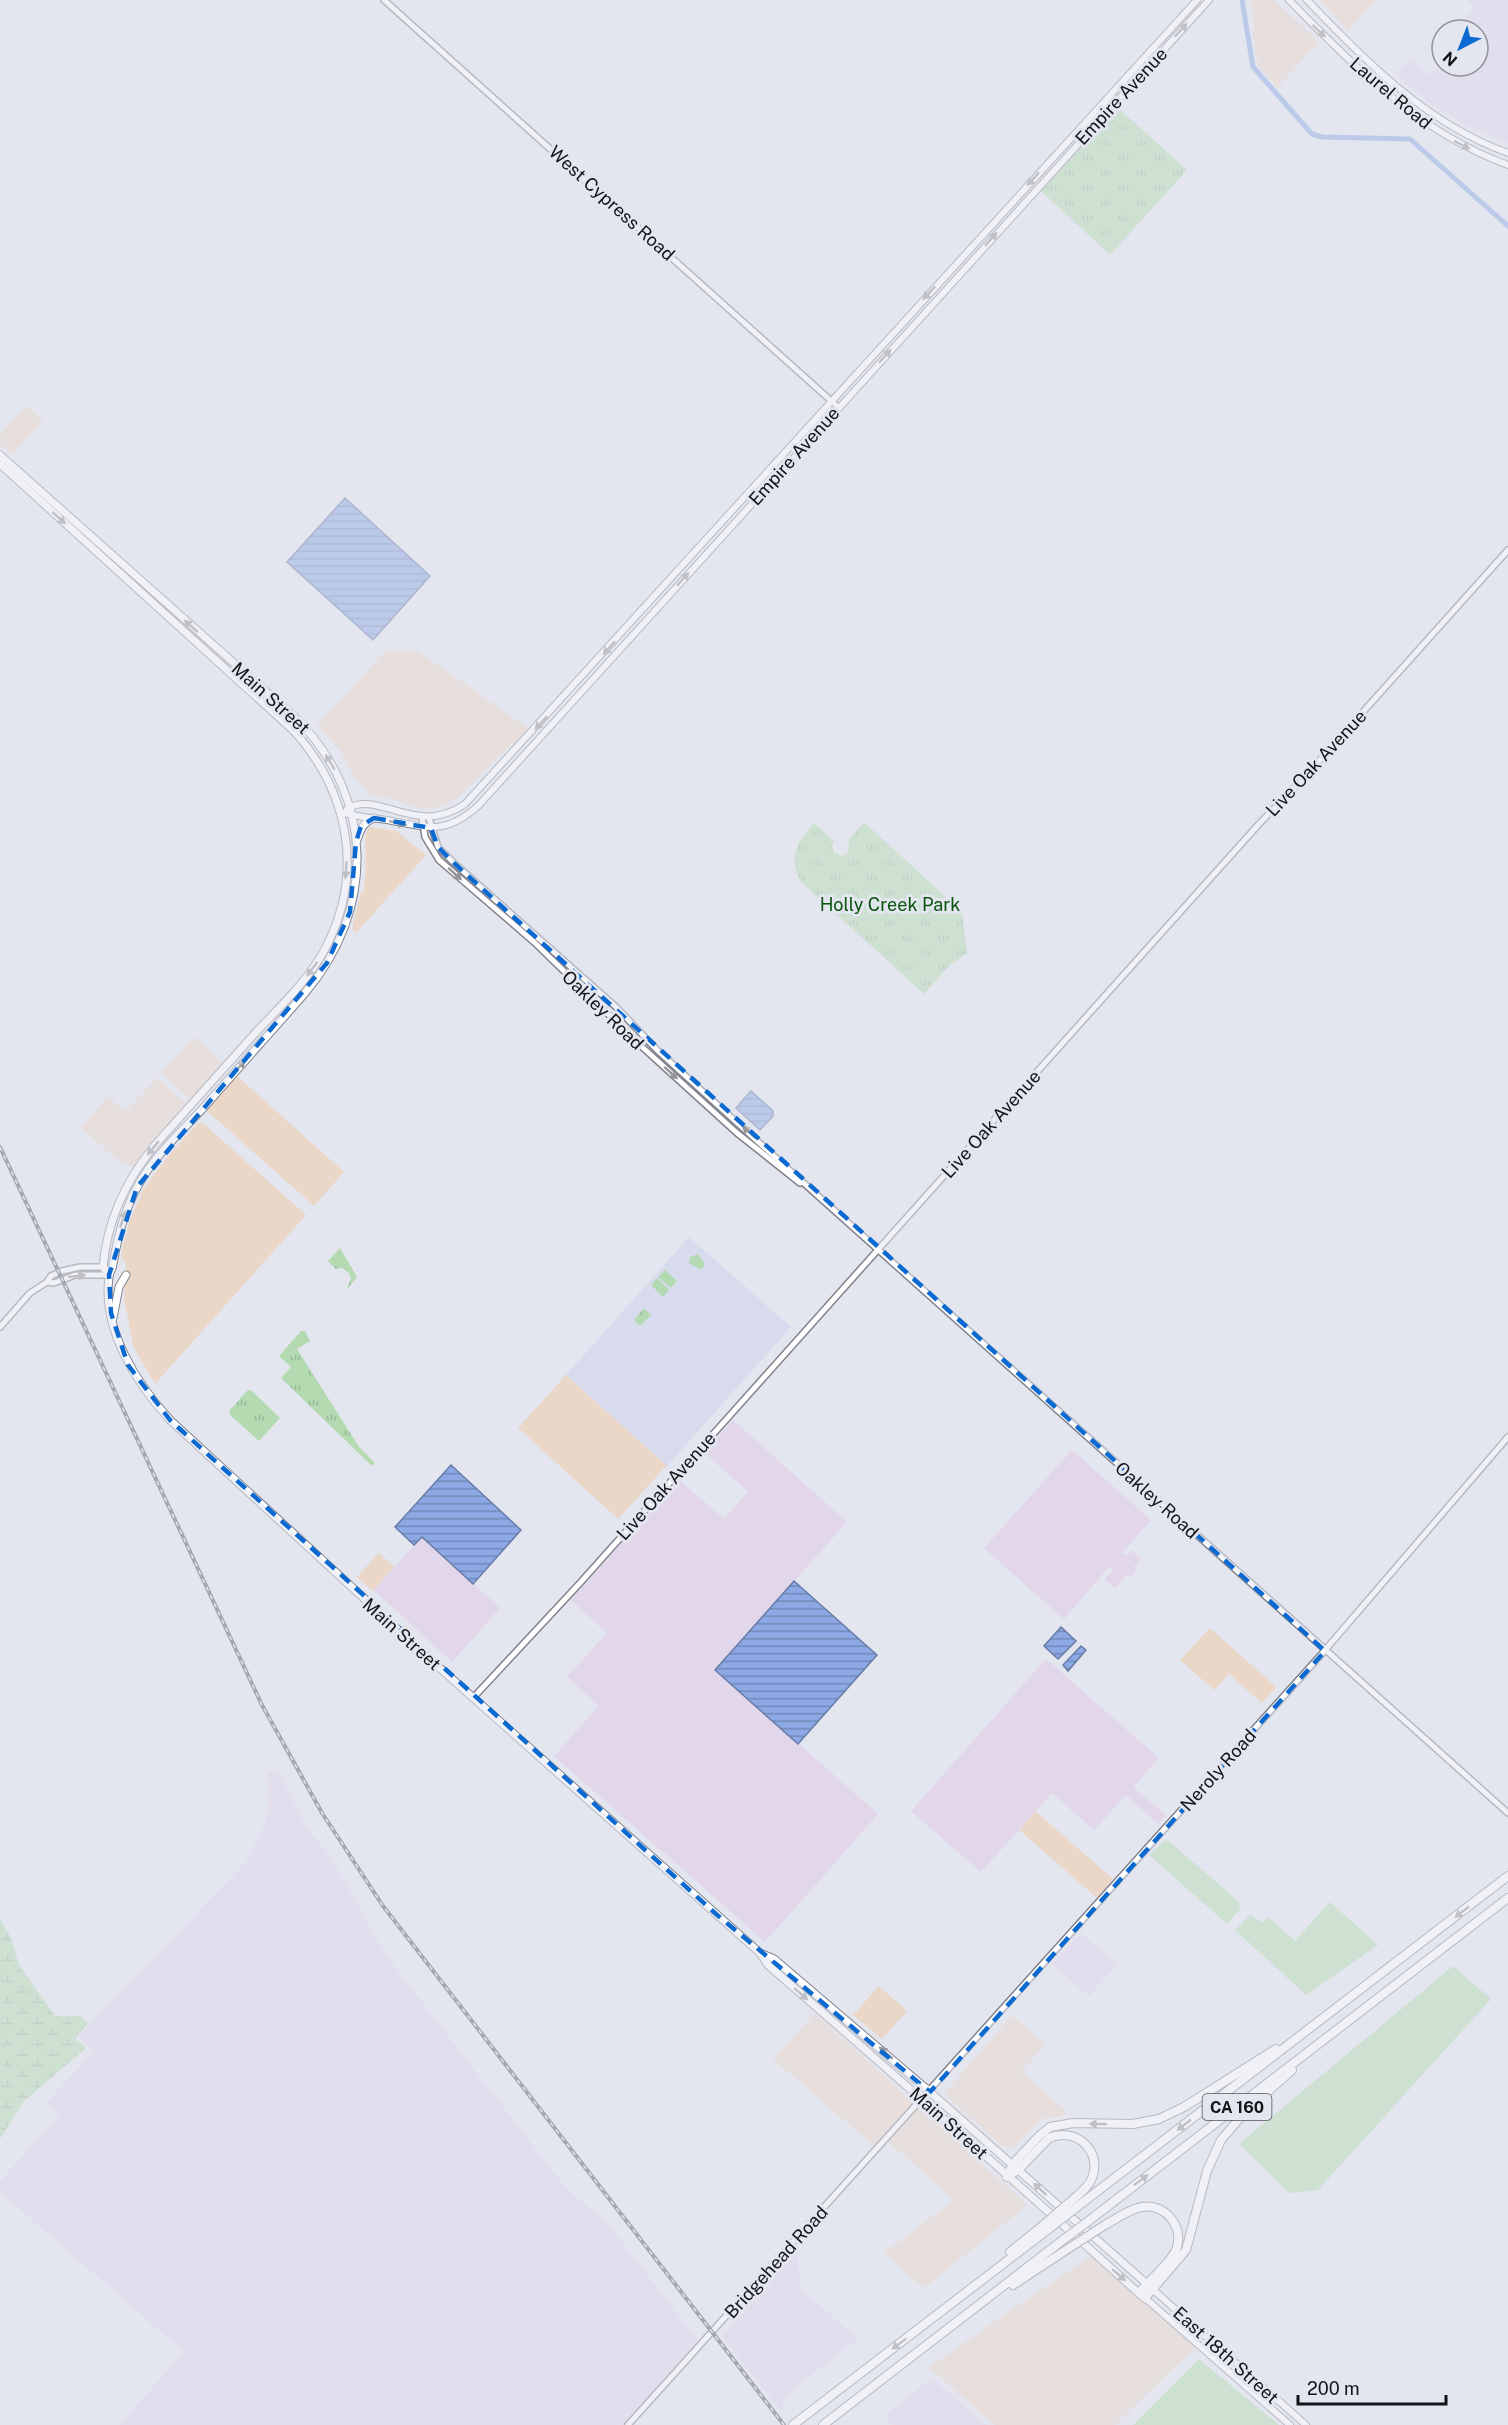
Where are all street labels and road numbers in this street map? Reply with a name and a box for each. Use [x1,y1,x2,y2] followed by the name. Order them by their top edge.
[1071,43,1171,149] street label: Empire Avenue
[1346,53,1436,133] street label: Laurel Road
[545,141,679,265] street label: West Cypress Road
[744,403,844,509] street label: Empire Avenue
[228,657,314,739] street label: Main Street
[1261,706,1371,820] street label: Live Oak Avenue
[558,966,648,1054] street label: Oakley Road
[937,1066,1045,1182] street label: Live Oak Avenue
[612,1428,720,1544] street label: Live Oak Avenue
[1111,1457,1203,1543] street label: Oakley Road
[359,1593,445,1675] street label: Main Street
[1176,1725,1260,1815] street label: Neroly Road
[906,2082,992,2164] street label: Main Street
[1202,2094,1272,2120] road number: CA 160
[720,2202,832,2322] street label: Bridgehead Road
[1169,2302,1283,2408] street label: East 18th Street

